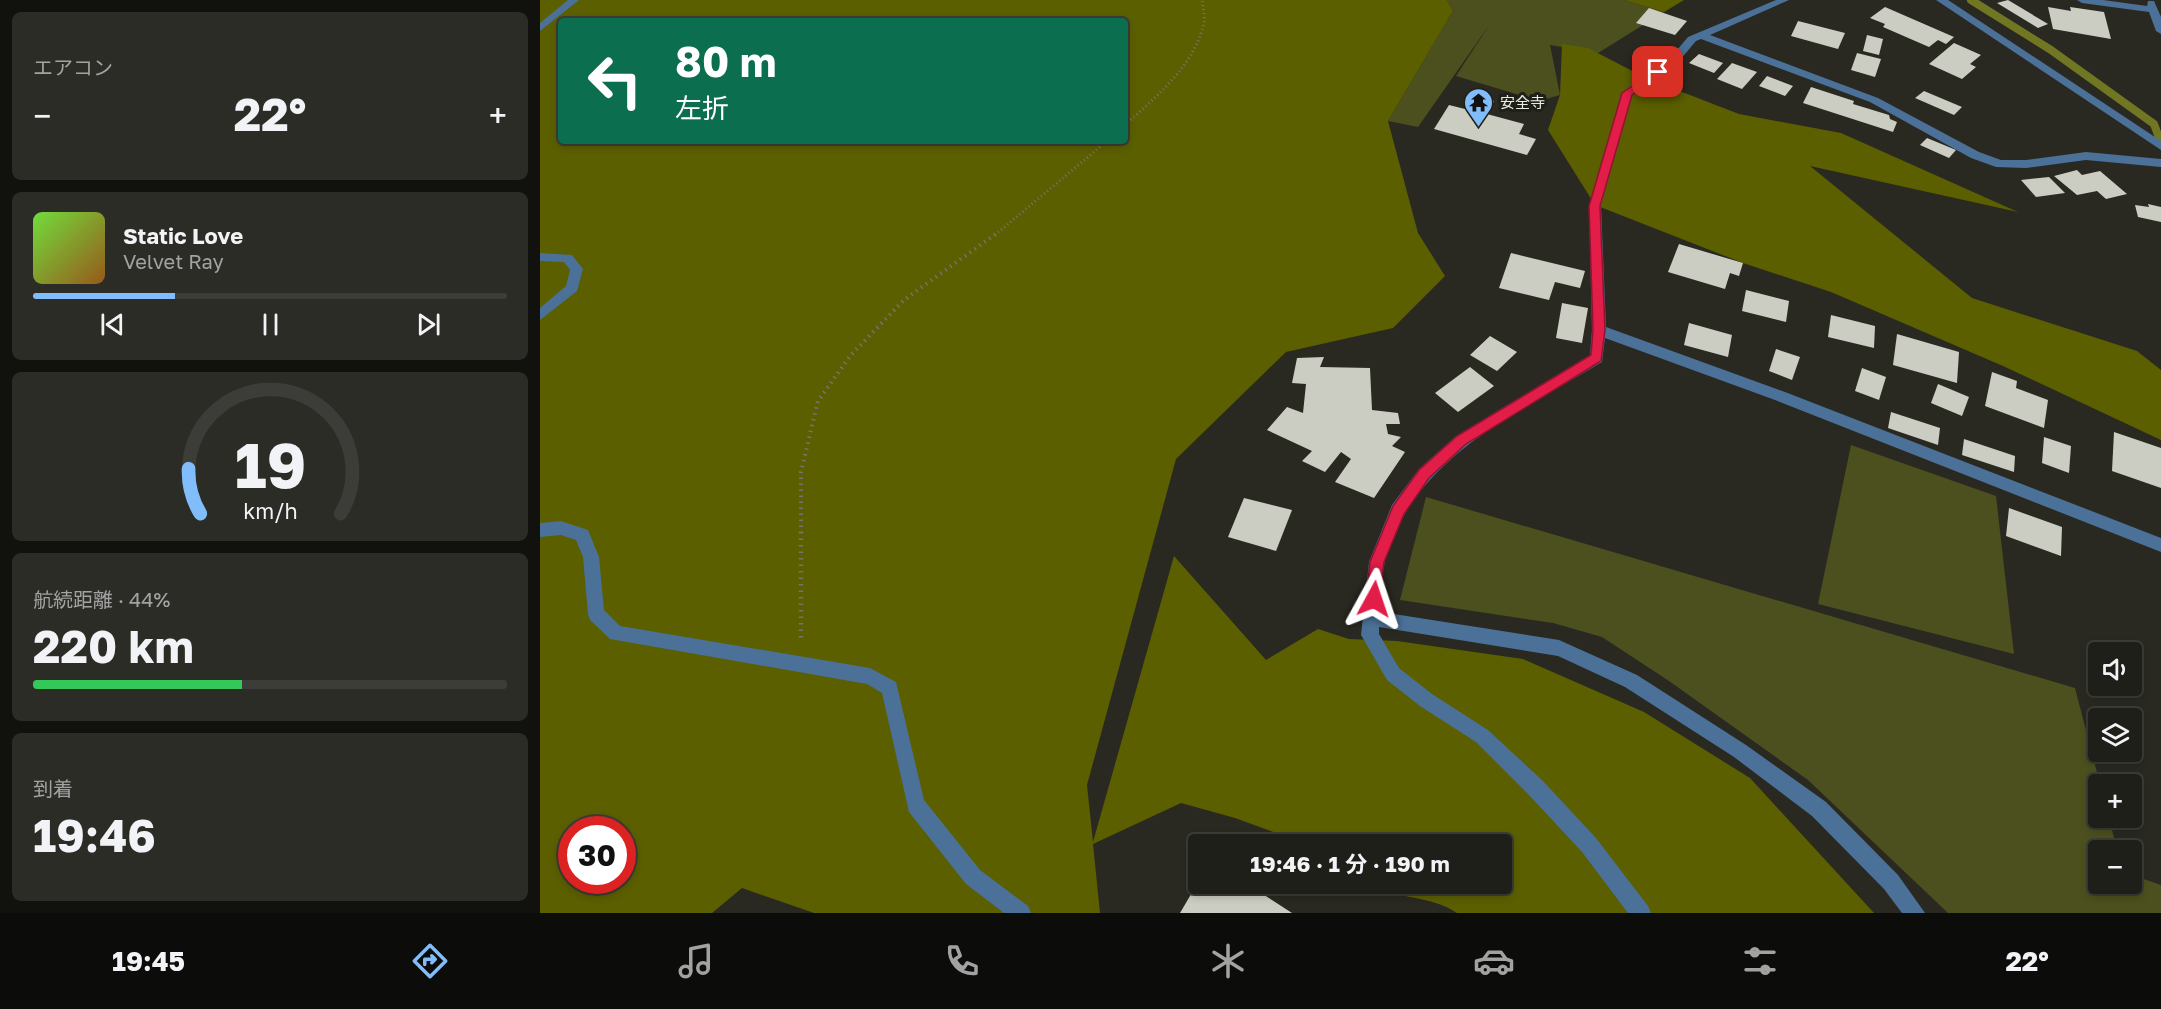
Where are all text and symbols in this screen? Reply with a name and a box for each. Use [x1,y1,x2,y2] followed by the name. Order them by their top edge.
[675,36,776,86] text: 80 m
[576,42,654,120] icon: left
[1632,46,1683,97] pin
[33,55,113,79] text: エアコン
[1641,55,1674,88] icon: arrive
[1463,86,1495,128] temple icon: 安全寺
[234,87,306,141] text: 22°
[675,92,729,124] text: 左折
[1500,93,1545,111] place label: 安全寺
[33,96,51,135] text: −
[489,96,507,135] text: +
[123,222,243,249] text: Static Love
[123,249,224,273] text: Velvet Ray
[96,308,129,341] icon: previous
[254,308,287,341] icon: pause
[412,308,445,341] icon: next
[234,427,306,502] text: 19
[243,498,297,524] text: km/h
[1342,567,1406,631] position arrow
[33,587,170,611] text: 航続距離 · 44%
[33,619,194,673] text: 220 km
[2088,642,2142,894] map controls
[2088,642,2142,696] button: sound
[2088,708,2142,762] button: layers
[2088,774,2142,828] button: +
[33,776,73,800] text: 到着
[33,808,156,862] text: 19:46
[558,816,636,894] speed limit sign: 30
[2088,840,2142,894] button: −
[1250,850,1450,877] text: 19:46 · 1 分 · 190 m
[409,940,451,982] icon: directions
[675,940,717,982] icon: music
[941,940,983,982] icon: phone
[1207,940,1249,982] icon: climate
[1473,940,1515,982] icon: car
[1739,940,1781,982] icon: filters
[112,945,185,977] text: 19:45
[2005,945,2049,977] text: 22°

